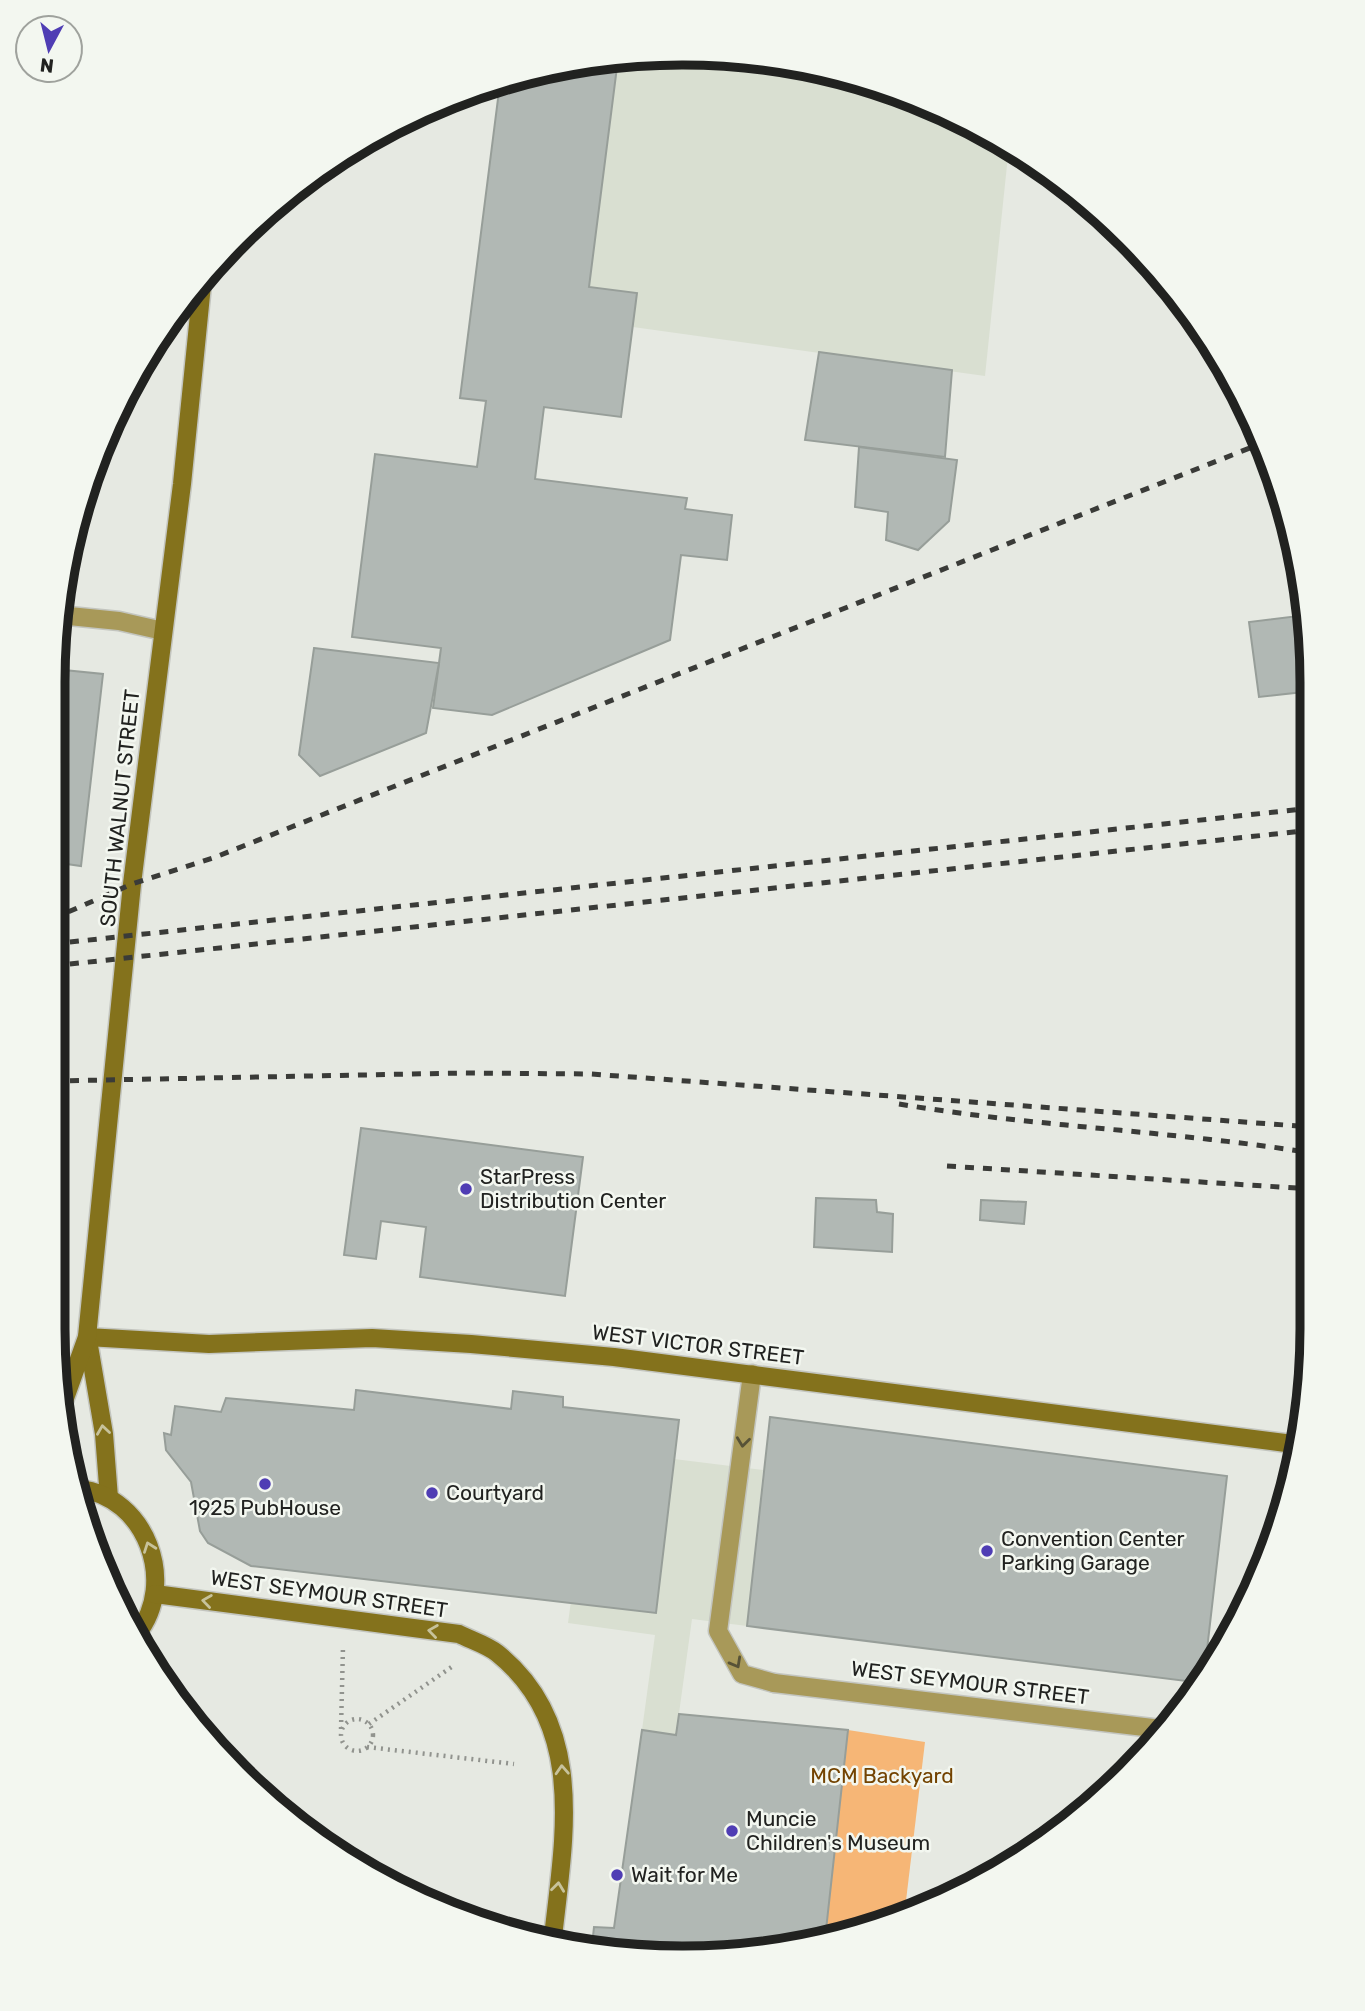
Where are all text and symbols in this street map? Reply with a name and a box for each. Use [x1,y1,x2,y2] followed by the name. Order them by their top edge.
[14,14,84,84] north arrow
[39,53,55,78] text: N
[95,688,144,928] street label: SOUTH WALNUT STREET
[480,1164,666,1213] place label: StarPress Distribution Center
[458,1181,474,1197] marker: StarPress Distribution Center
[591,1319,806,1370] street label: WEST VICTOR STREET
[95,1424,110,1436] one-way arrow
[735,1436,750,1448] one-way arrow
[257,1476,273,1492] marker: 1925 PubHouse
[446,1480,544,1505] place label: Courtyard
[424,1485,440,1501] marker: Courtyard
[189,1495,341,1520] place label: 1925 PubHouse
[1001,1526,1185,1575] place label: Convention Center Parking Garage
[143,1541,157,1553] one-way arrow
[979,1543,995,1559] marker: Convention Center Parking Garage
[209,1564,449,1623] street label: WEST SEYMOUR STREET
[201,1594,213,1609] one-way arrow
[427,1623,439,1638] one-way arrow
[728,1656,741,1668] one-way arrow
[850,1656,1090,1710] street label: WEST SEYMOUR STREET
[810,1763,954,1788] park label: MCM Backyard
[554,1764,569,1775] one-way arrow
[746,1806,930,1855] place label: Muncie Children's Museum
[724,1823,740,1839] marker: Muncie Children's Museum
[631,1862,738,1887] place label: Wait for Me
[609,1867,625,1883] marker: Wait for Me
[551,1881,566,1893] one-way arrow

